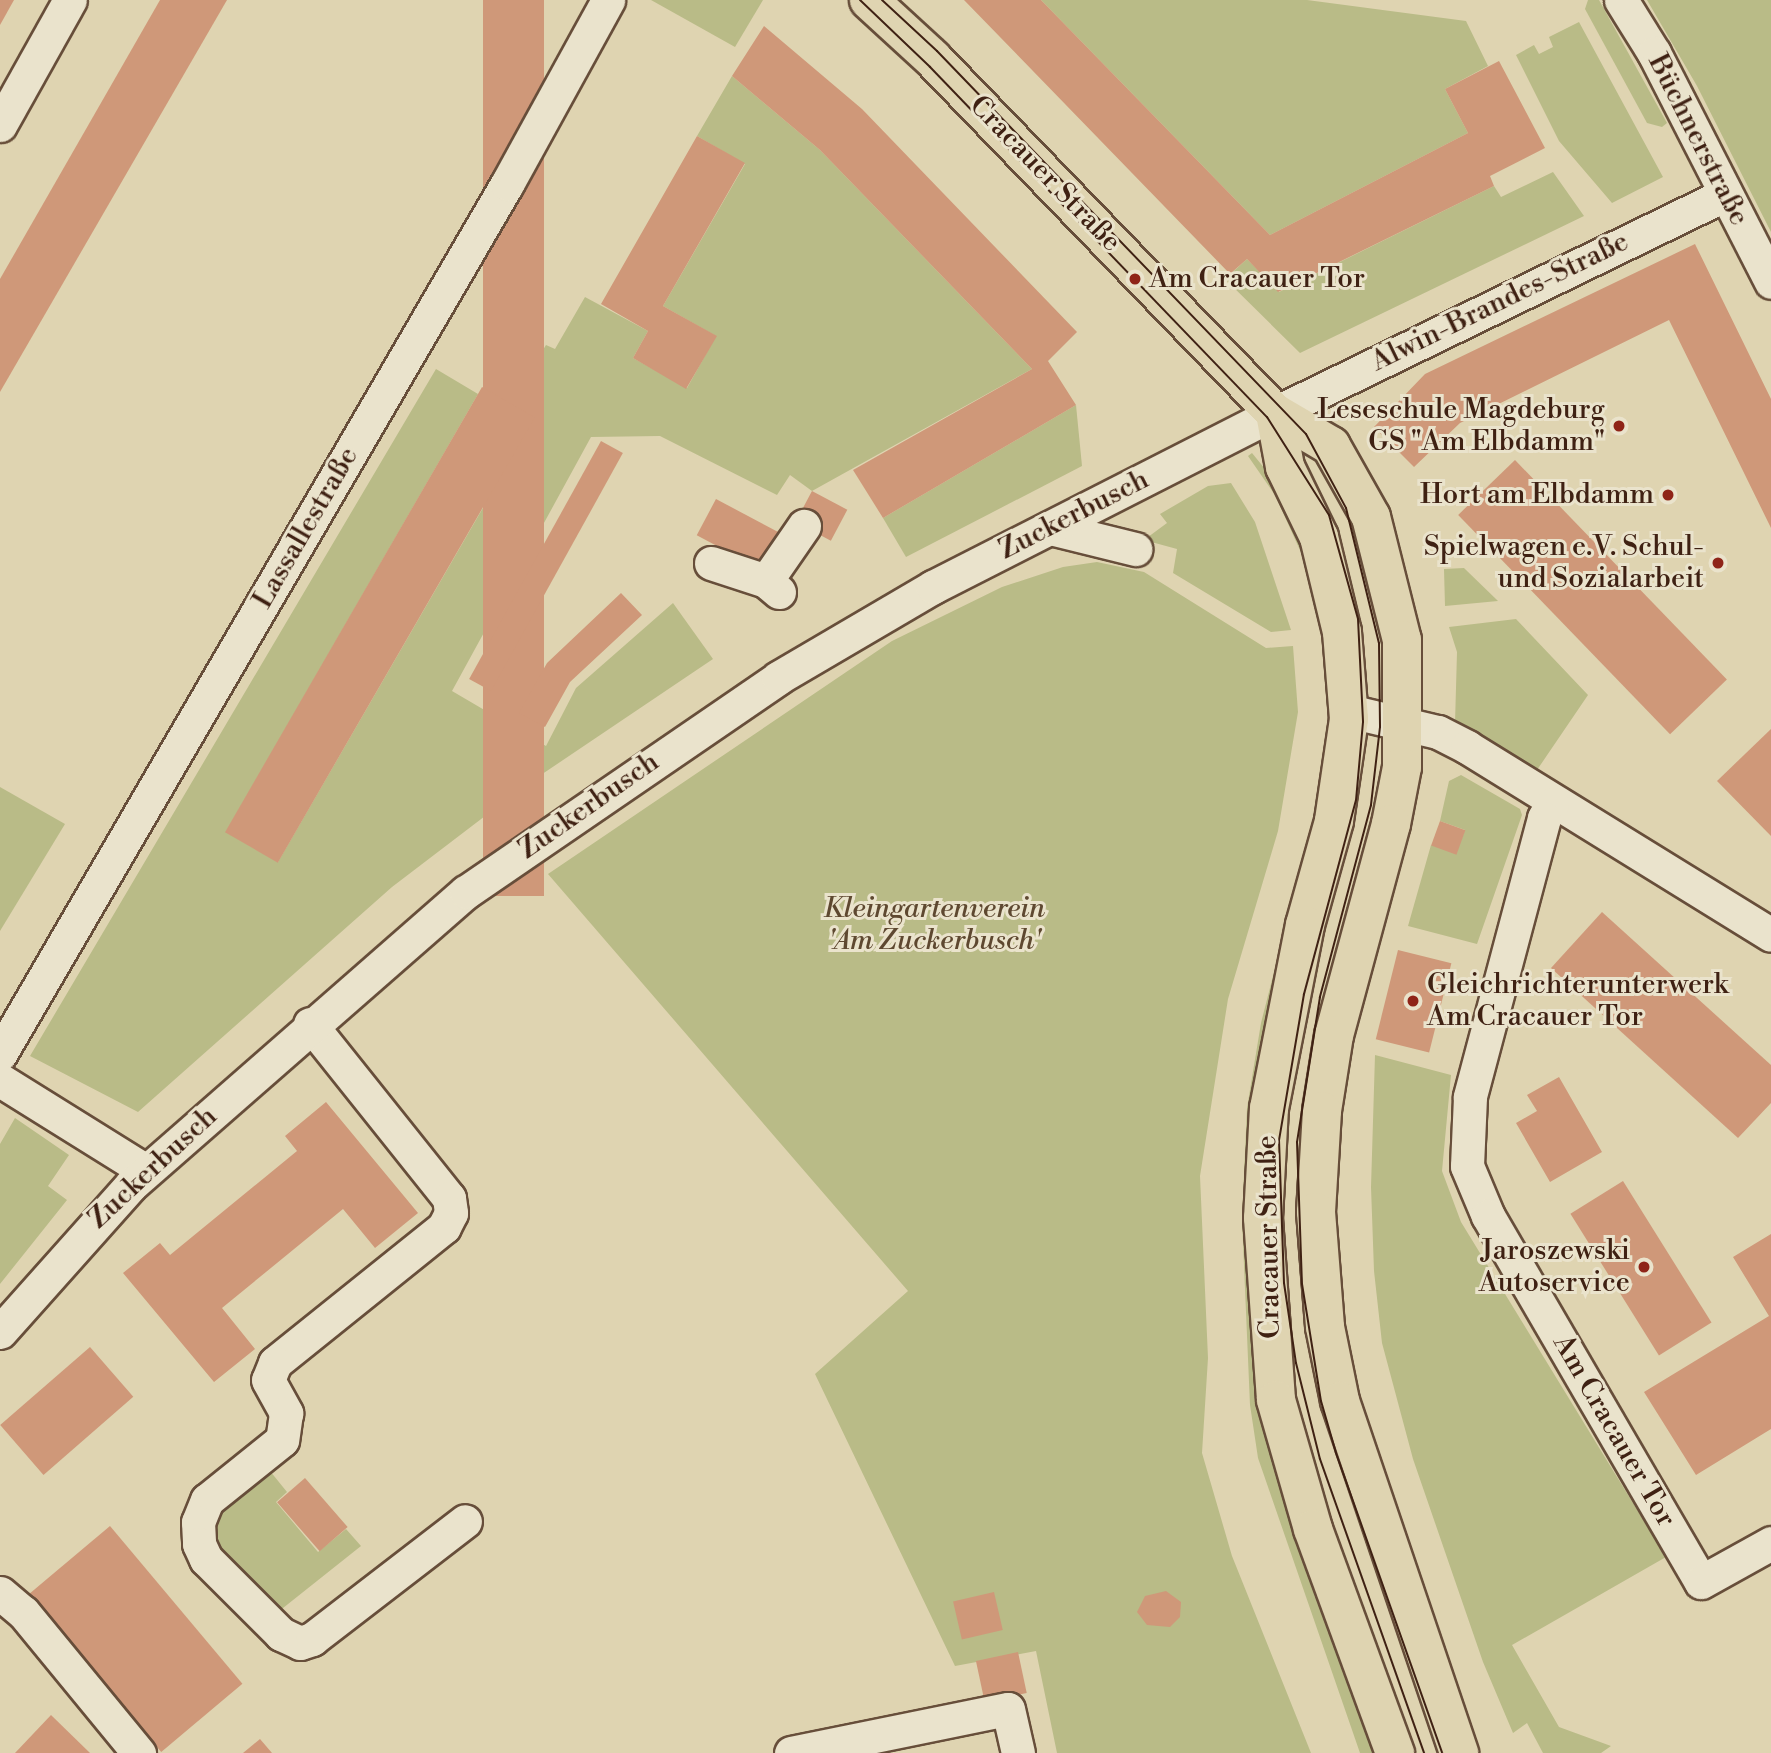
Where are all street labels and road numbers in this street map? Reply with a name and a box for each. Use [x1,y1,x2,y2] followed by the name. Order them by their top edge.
[1640,49,1756,231] street label: Büchnerstraße
[962,89,1128,259] street label: Cracauer Straße
[1366,225,1634,379] street label: Alwin-Brandes-Straße
[246,441,366,615] street label: Lassallestraße
[994,463,1154,567] street label: Zuckerbusch
[512,745,666,867] street label: Zuckerbusch
[82,1100,224,1236] street label: Zuckerbusch
[1250,1135,1288,1339] street label: Cracauer Straße
[1545,1329,1683,1533] street label: Am Cracauer Tor

